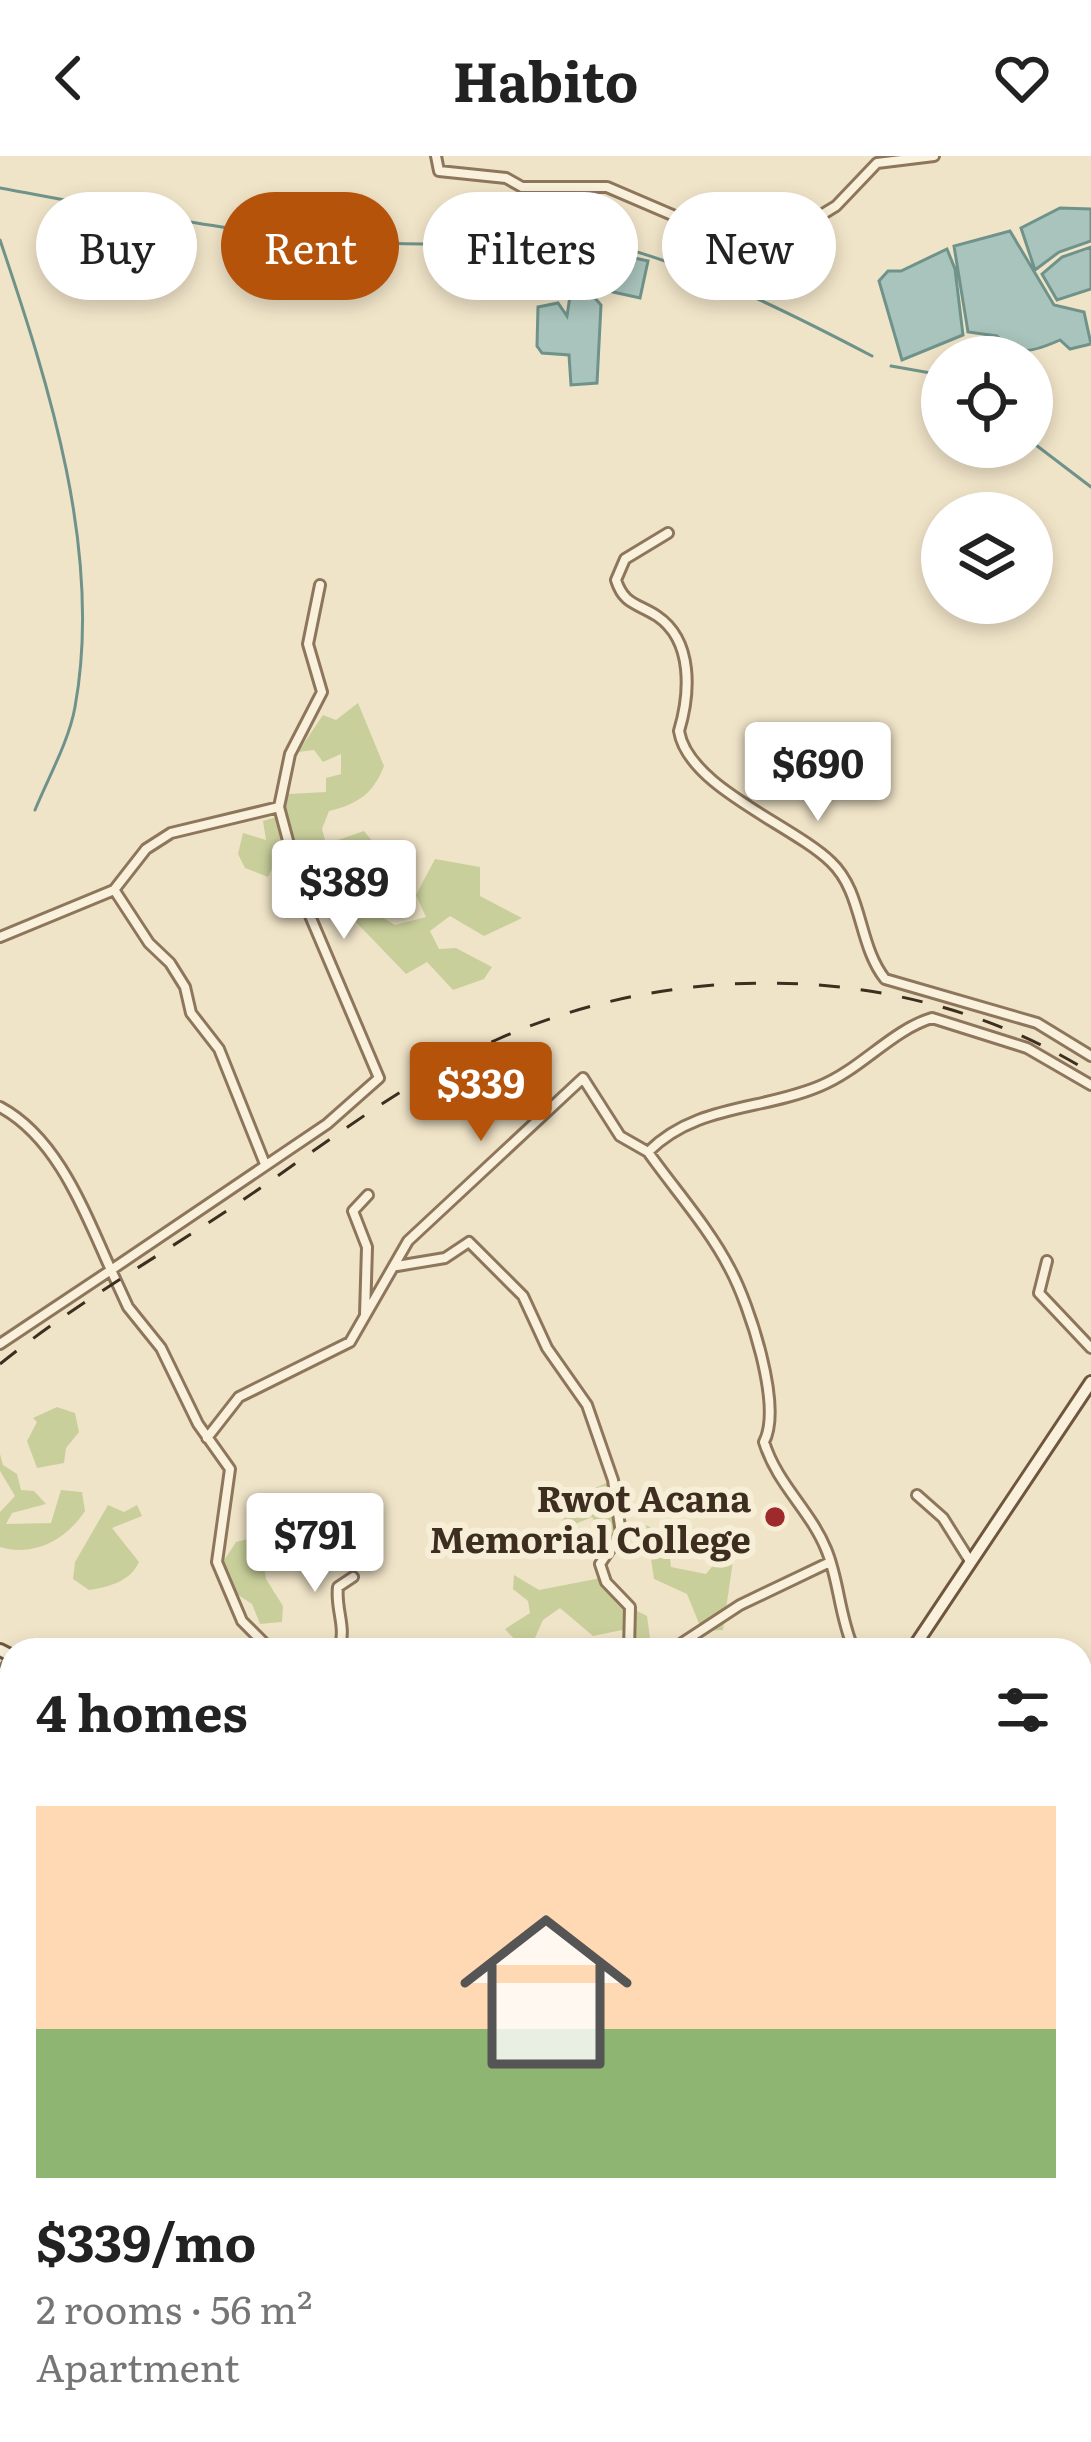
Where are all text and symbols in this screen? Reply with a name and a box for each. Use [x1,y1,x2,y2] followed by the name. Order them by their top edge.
[453,38,638,119] text: Habito
[36,45,102,111] icon: back
[989,45,1055,111] icon: heart
[36,192,197,300] chip: Buy
[221,192,399,300] chip: Rent
[423,192,638,300] chip: Filters
[662,192,836,300] chip: New
[921,336,1053,624] map controls
[921,336,1053,468] button: locate
[921,492,1053,624] button: layers
[747,722,889,824] pin: $690
[772,732,864,790] text: $690
[273,840,415,942] pin: $389
[299,850,389,908] text: $389
[410,1042,552,1144] pin: $339
[437,1052,525,1110] text: $339
[430,1470,751,1564] place label: Rwot Acana Memorial College
[244,1493,386,1595] pin: $791
[274,1503,357,1561] text: $791
[762,1504,788,1530] marker: Rwot Acana Memorial College
[36,1672,248,1748] text: 4 homes
[990,1677,1056,1743] icon: filters
[438,1884,654,2100] icon: home
[36,2202,256,2278] text: $339/mo
[36,2278,312,2336] text: 2 rooms · 56 m²
[36,2336,240,2394] text: Apartment

